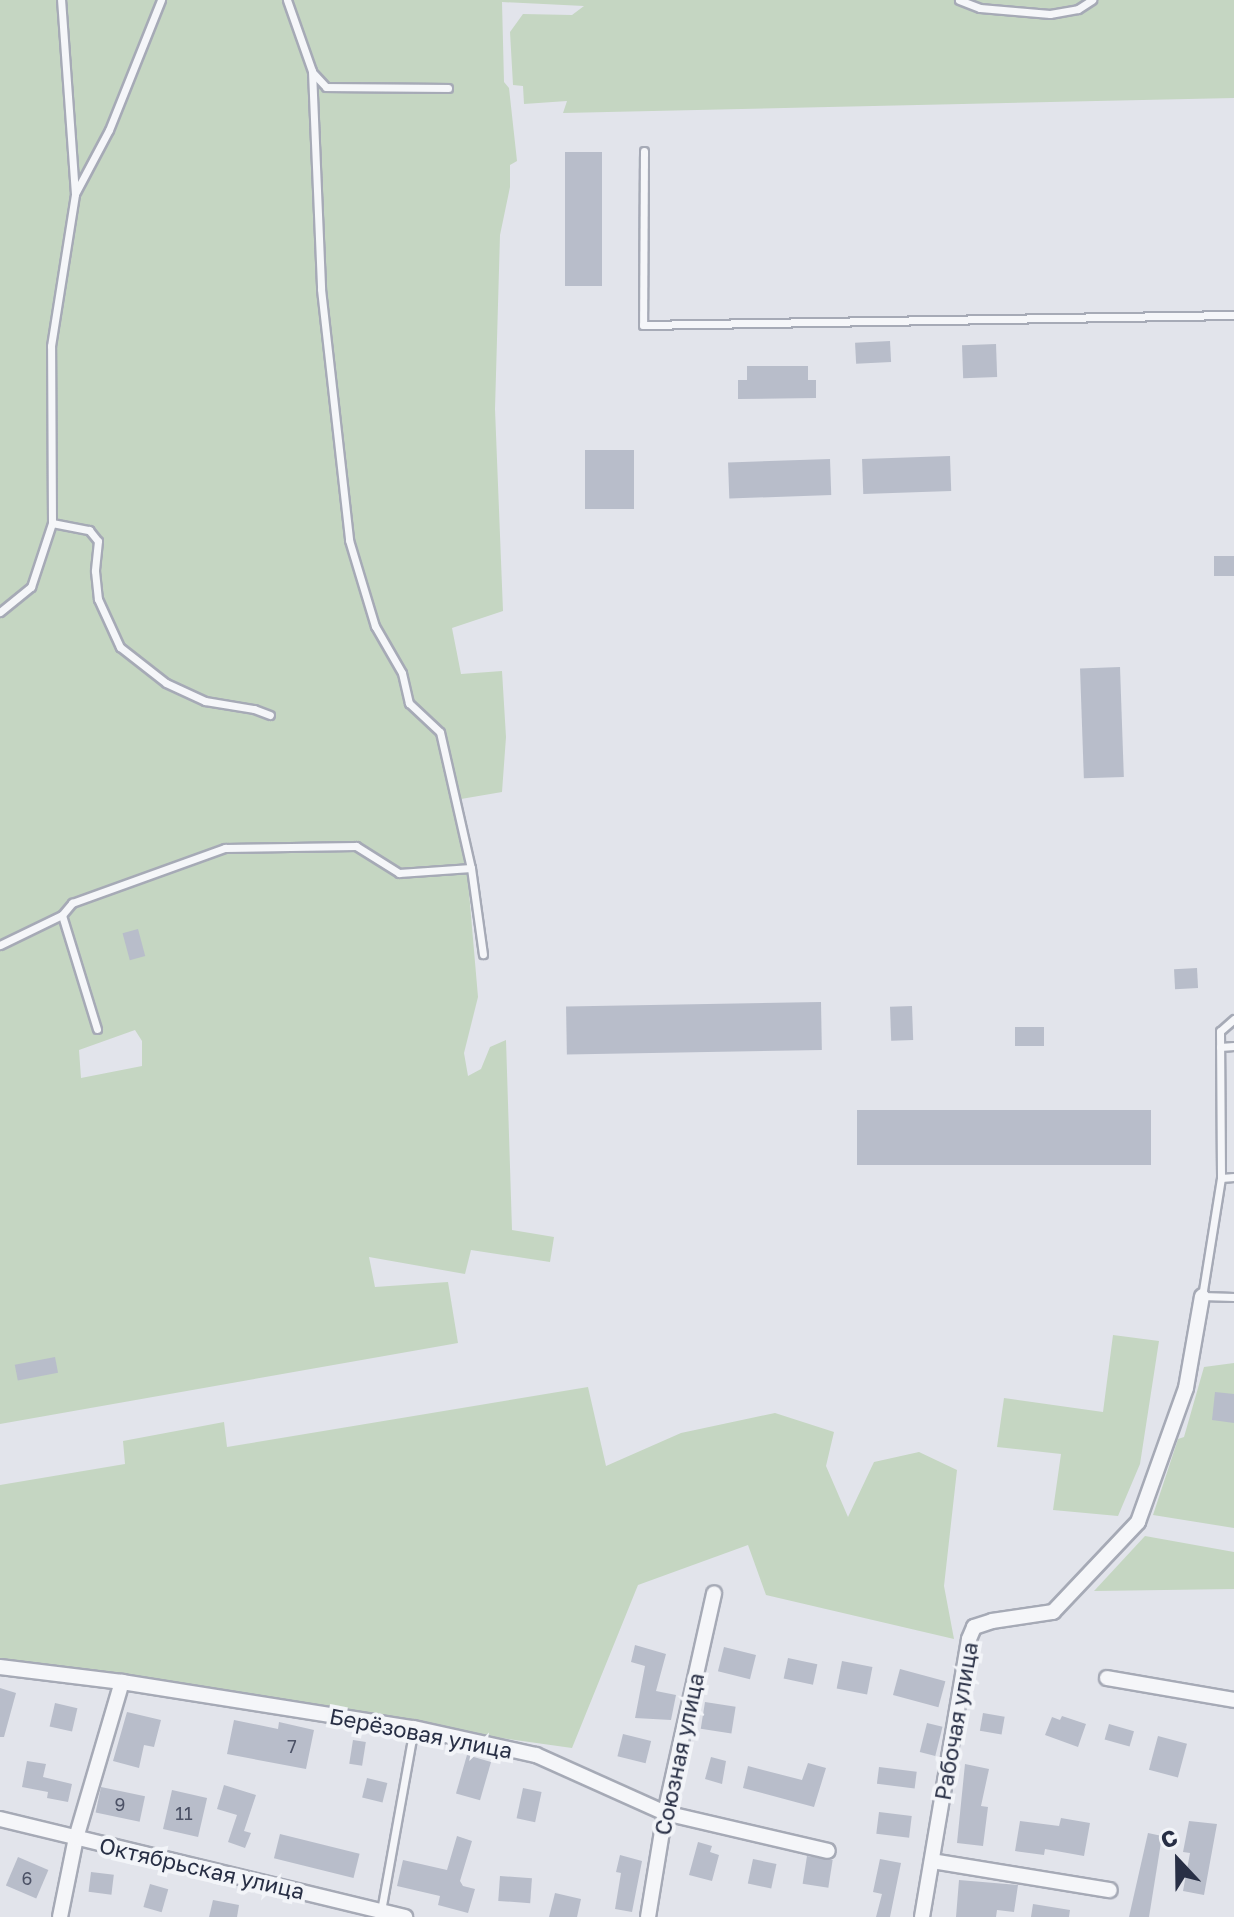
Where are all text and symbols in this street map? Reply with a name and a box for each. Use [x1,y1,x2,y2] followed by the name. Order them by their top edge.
[929,1640,983,1802] street label: Рабочая улица
[649,1671,709,1837] street label: Союзная улица
[327,1702,515,1764] street label: Берёзовая улица
[287,1735,297,1757] house number: 7
[115,1793,125,1815] house number: 9
[175,1802,193,1824] house number: 11
[1138,1821,1218,1901] north arrow
[1157,1823,1181,1854] text: С
[97,1832,307,1904] street label: Октябрьская улица
[22,1867,32,1889] house number: 6

